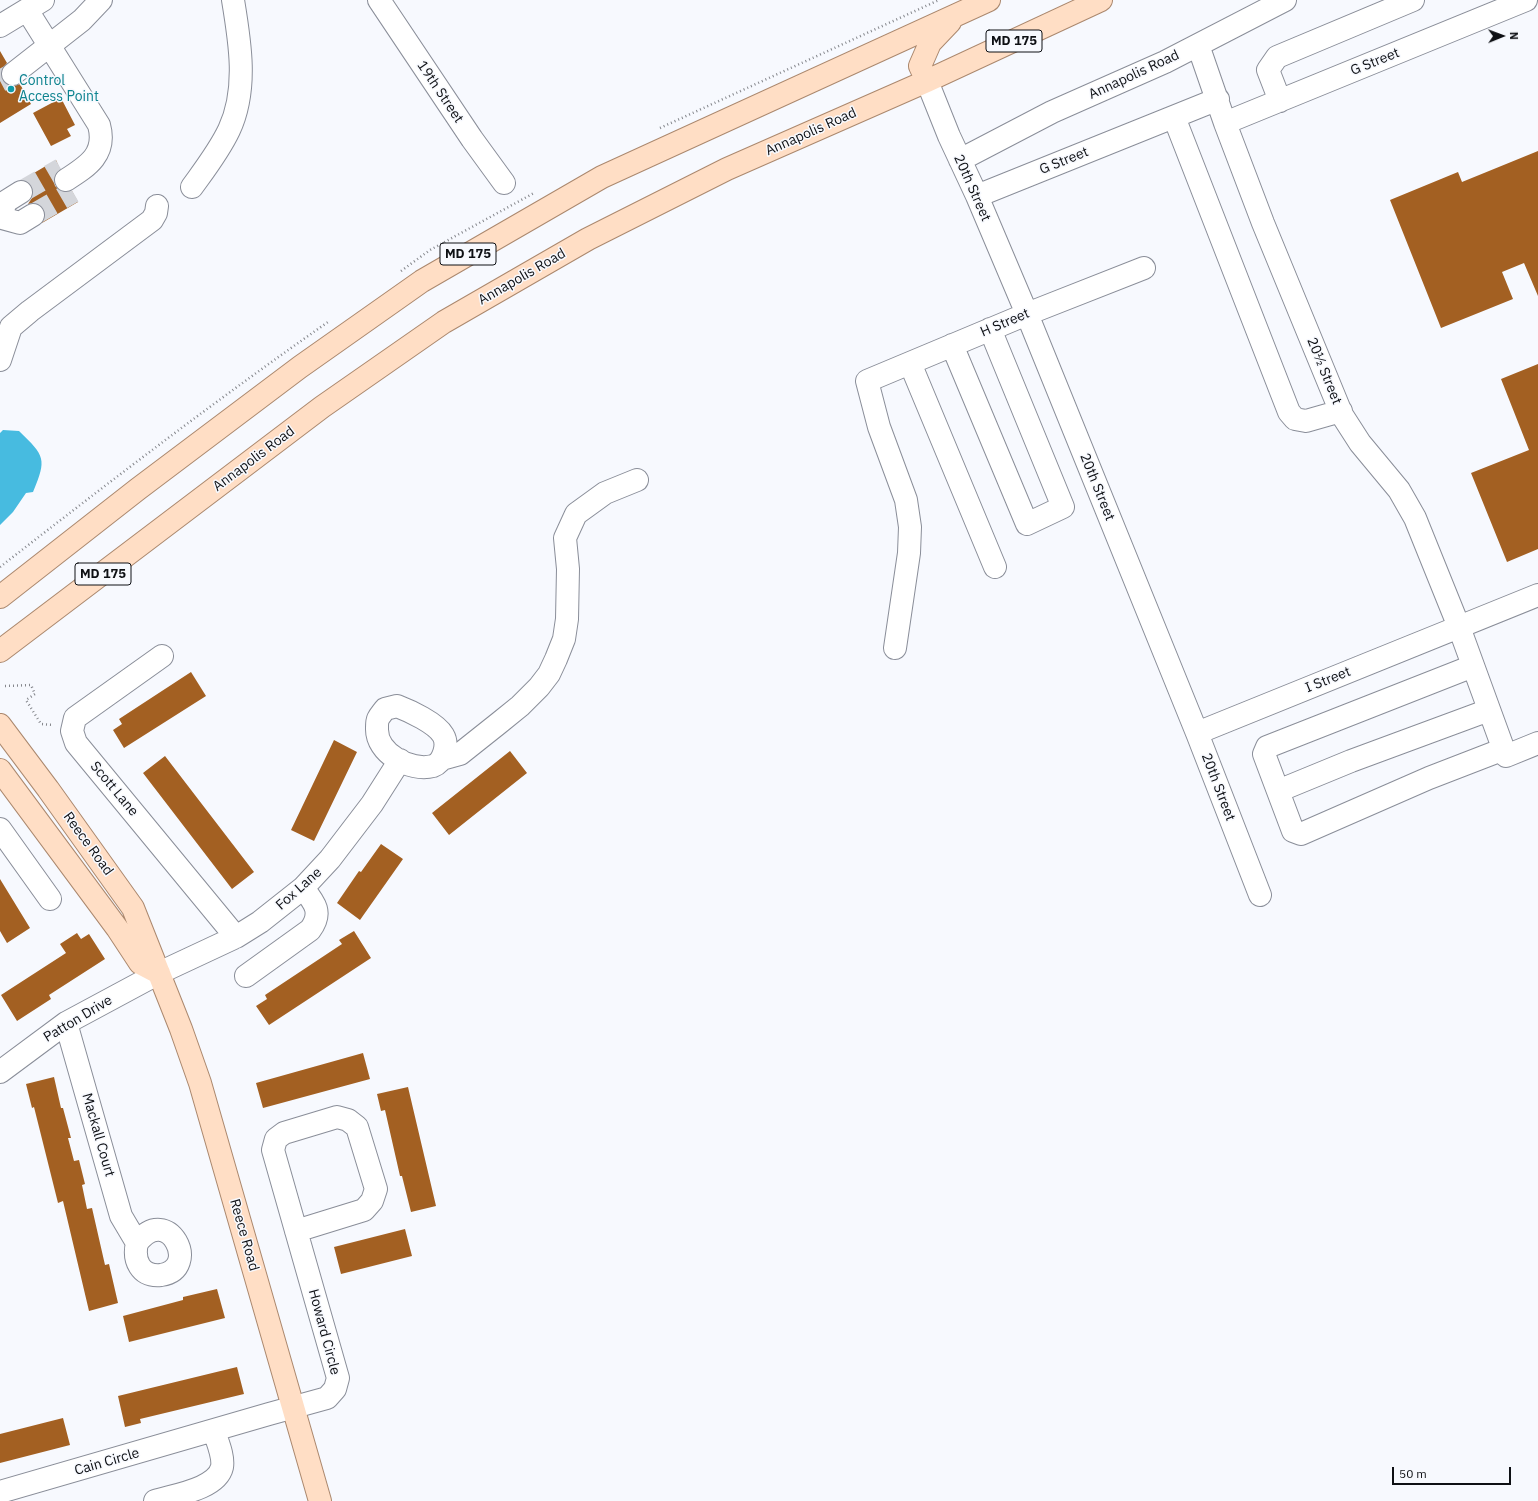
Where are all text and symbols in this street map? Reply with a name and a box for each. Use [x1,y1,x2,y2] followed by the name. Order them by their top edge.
[1482,16,1522,56] north arrow
[986,30,1042,52] road number: MD 175
[1507,32,1521,40] text: N
[1348,45,1402,79] street label: G Street
[1086,47,1182,103] street label: Annapolis Road
[413,58,467,126] street label: 19th Street
[19,73,99,106] place label: Control Access Point
[6,84,16,94] marker: Control Access Point
[763,104,859,160] street label: Annapolis Road
[1037,144,1091,178] street label: G Street
[950,152,994,224] street label: 20th Street
[440,243,496,265] road number: MD 175
[475,245,569,309] street label: Annapolis Road
[978,305,1032,341] street label: H Street
[1303,335,1345,407] street label: 20½ Street
[210,423,298,495] street label: Annapolis Road
[1076,451,1118,523] street label: 20th Street
[75,563,131,585] road number: MD 175
[1303,663,1353,697] street label: I Street
[1197,751,1239,823] street label: 20th Street
[86,758,142,820] street label: Scott Lane
[59,809,117,879] street label: Reece Road
[273,864,325,914] street label: Fox Lane
[41,992,115,1046] street label: Patton Drive
[78,1091,118,1179] street label: Mackall Court
[226,1197,262,1273] street label: Reece Road
[304,1287,344,1377] street label: Howard Circle
[73,1445,141,1479] street label: Cain Circle
[1394,1459,1513,1485] scale bar
[1399,1466,1427,1481] text: 50 m

